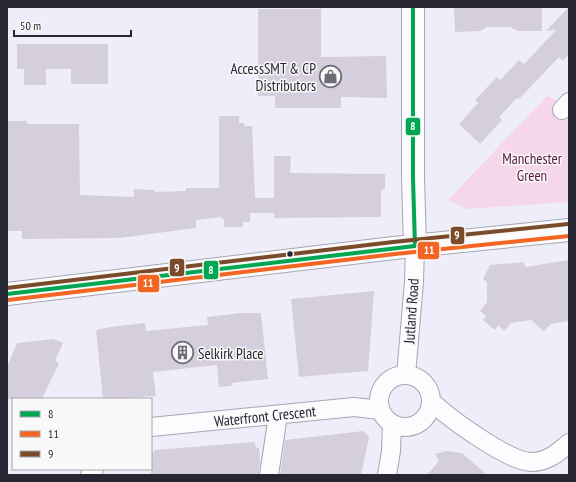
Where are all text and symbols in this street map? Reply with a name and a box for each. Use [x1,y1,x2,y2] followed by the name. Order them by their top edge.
[14,12,131,38] scale bar
[20,18,41,33] text: 50 m
[231,59,316,95] place label: AccessSMT & CP Distributors
[318,64,344,90] shop icon: AccessSMT & CP Distributors
[405,117,421,136] line badge: 8
[410,119,416,133] text: 8
[502,149,563,185] park label: Manchester Green
[450,226,465,245] line badge: 9
[454,228,460,242] text: 9
[417,241,440,260] line badge: 11
[424,243,434,257] text: 11
[285,249,295,259] unlabelled marker
[169,258,185,277] line badge: 9
[203,260,219,280] line badge: 8
[174,261,180,275] text: 9
[208,263,214,277] text: 8
[137,274,160,293] line badge: 11
[143,276,153,290] text: 11
[399,278,423,345] street label: Jutland Road
[169,340,195,366] building icon: Selkirk Place
[198,344,263,363] place label: Selkirk Place
[12,398,152,470] legend
[213,401,317,431] street label: Waterfront Crescent
[48,406,53,421] text: 8
[48,426,59,441] text: 11
[48,446,53,461] text: 9

